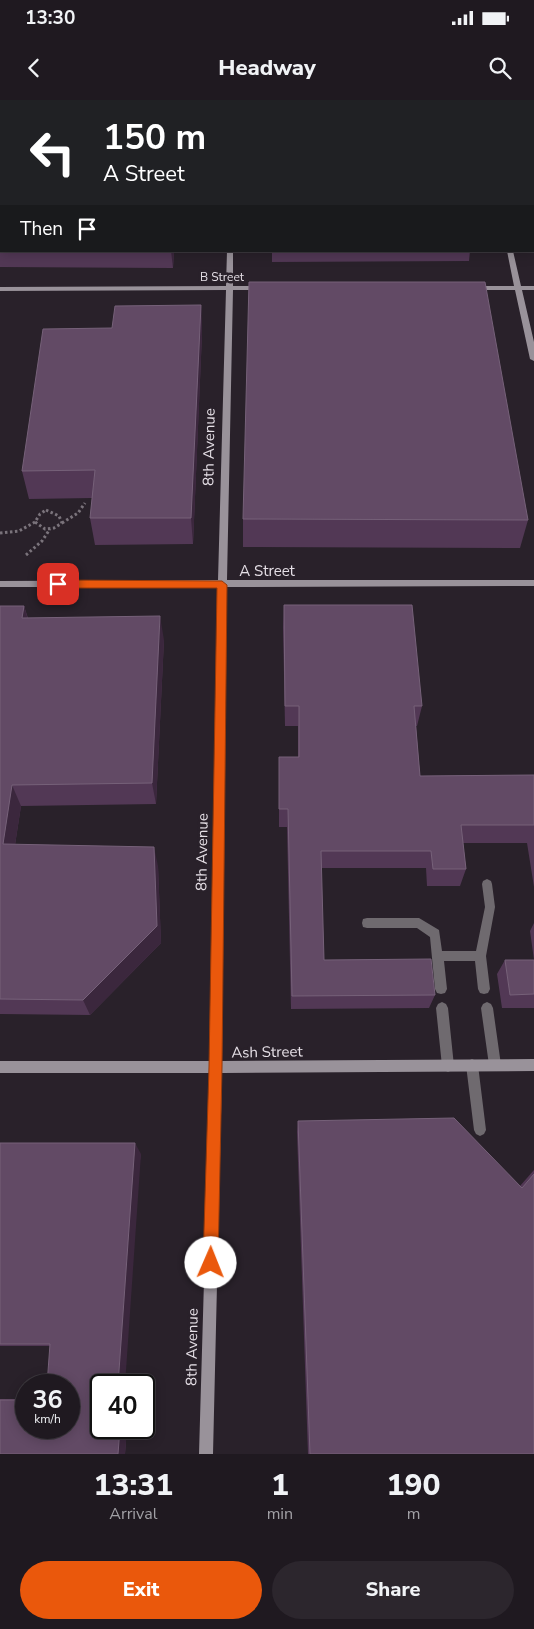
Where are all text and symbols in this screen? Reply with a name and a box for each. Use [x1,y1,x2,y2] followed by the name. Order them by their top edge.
[25,5,75,31] text: 13:30
[218,53,316,83] text: Headway
[20,54,48,82] icon: back
[486,54,514,82] icon: search
[103,114,206,161] text: 150 m
[20,120,85,185] icon: left
[103,159,185,189] text: A Street
[73,215,101,243] icon: arrive
[20,216,63,242] text: Then
[200,269,245,285] street label: B Street
[198,408,220,486] street label: 8th Avenue
[239,561,296,581] street label: A Street
[37,563,79,605] pin
[44,570,72,598] icon: arrive
[191,813,213,891] street label: 8th Avenue
[231,1041,304,1063] street label: Ash Street
[184,1236,236,1288] position arrow
[181,1308,203,1386] street label: 8th Avenue
[90,1374,155,1439] speed limit sign: 40
[32,1383,63,1417] text: 36
[34,1411,61,1427] text: km/h
[93,1465,173,1506] text: 13:31
[271,1465,289,1506] text: 1
[387,1465,441,1506] text: 190
[109,1503,157,1525] text: Arrival
[267,1503,293,1525] text: min
[407,1503,420,1525] text: m
[20,1561,262,1619] button: Exit
[272,1561,514,1619] button: Share

